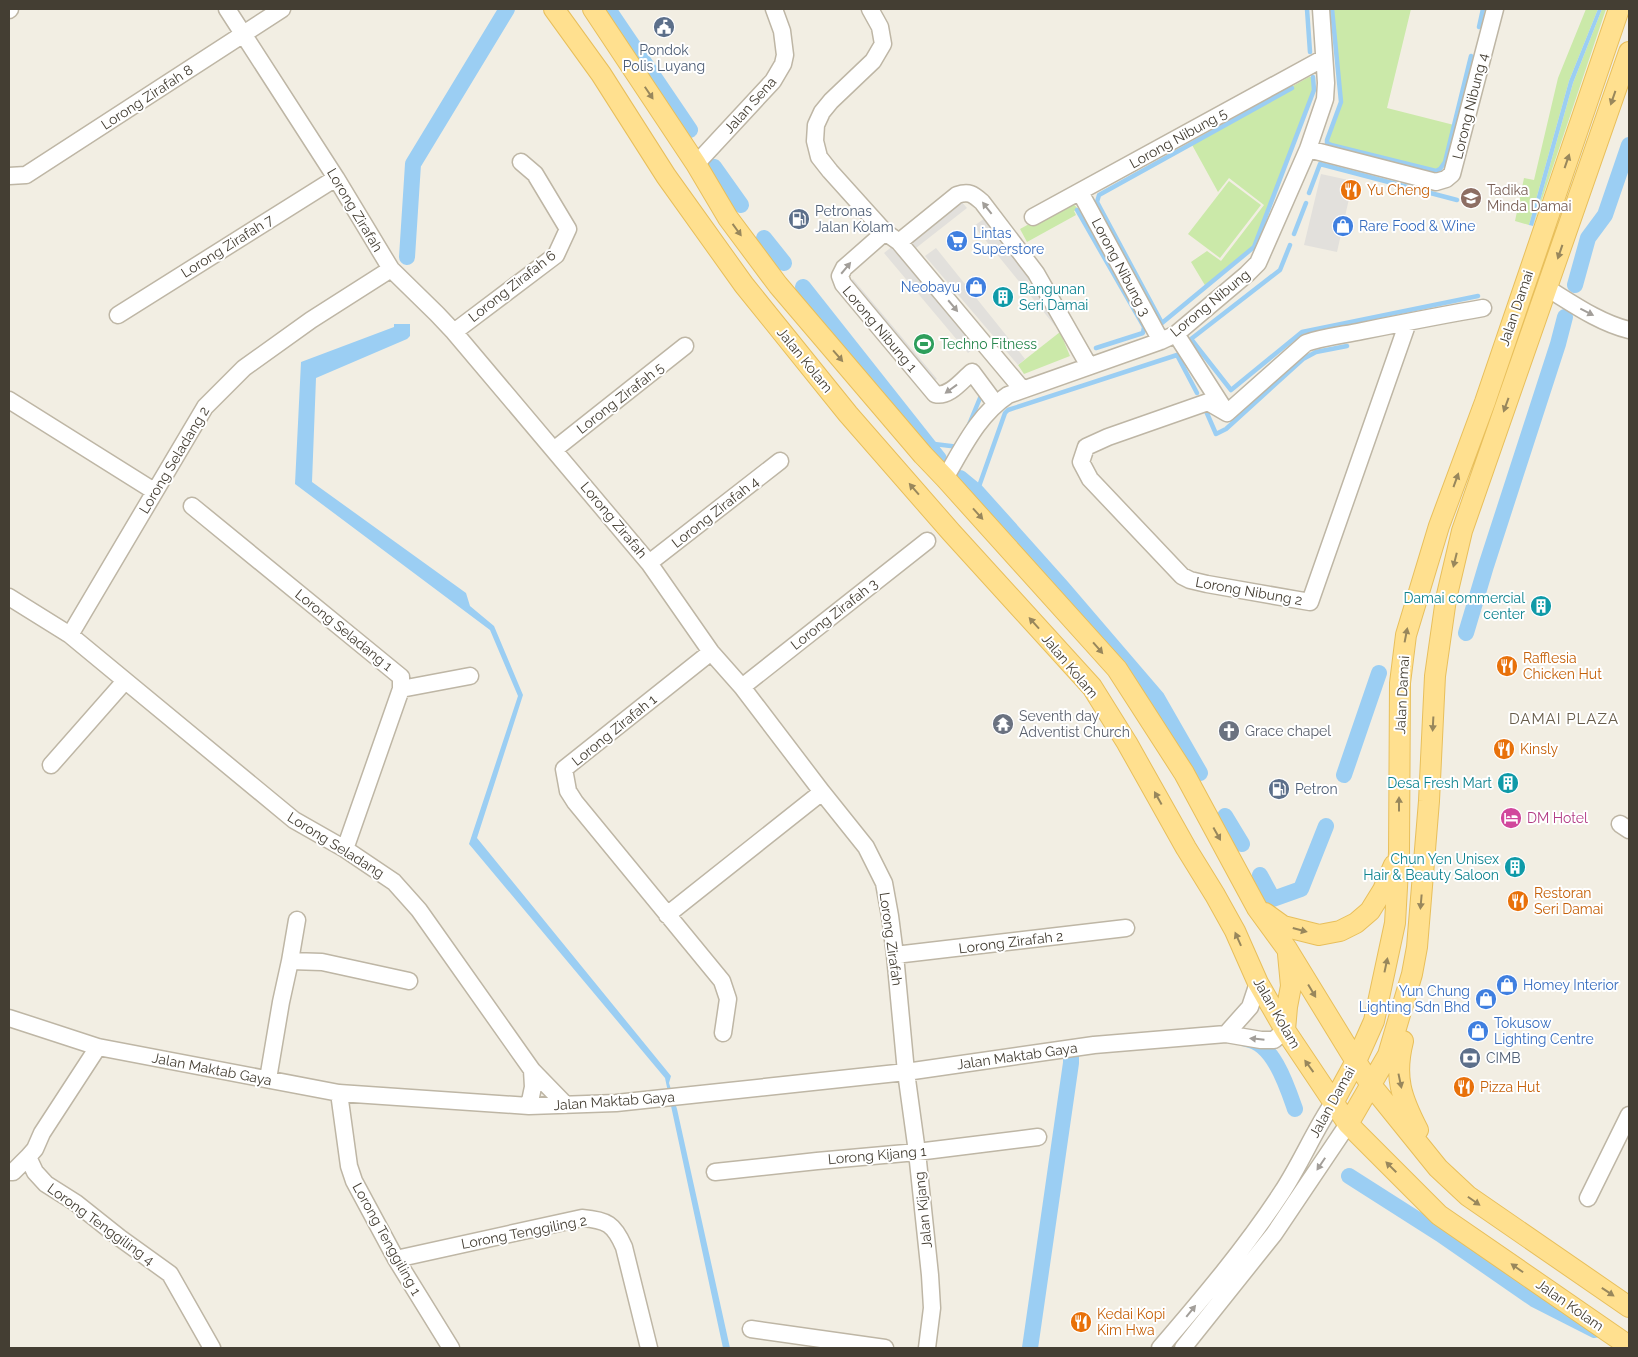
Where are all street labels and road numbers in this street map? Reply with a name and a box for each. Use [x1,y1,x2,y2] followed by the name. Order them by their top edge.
[1449,51,1491,161] street label: Lorong Nibung 4
[98,61,196,133] street label: Lorong Zirafah 8
[721,74,779,136] street label: Jalan Sena
[1127,105,1230,171] street label: Lorong Nibung 5
[324,165,386,255] street label: Lorong Zirafah
[178,211,276,281] street label: Lorong Zirafah 7
[1088,215,1154,319] street label: Lorong Nibung 3
[465,247,559,325] street label: Lorong Zirafah 6
[1167,266,1253,340] street label: Lorong Nibung
[1496,268,1536,348] street label: Jalan Damai
[840,283,920,375] street label: Lorong Nibung 1
[774,324,836,396] street label: Jalan Kolam
[573,359,667,437] street label: Lorong Zirafah 5
[136,404,212,516] street label: Lorong Seladang 2
[668,473,762,551] street label: Lorong Zirafah 4
[578,479,650,561] street label: Lorong Zirafah
[1194,574,1304,608] street label: Lorong Nibung 2
[788,575,880,653] street label: Lorong Zirafah 3
[292,586,396,674] street label: Lorong Seladang 1
[1039,631,1101,701] street label: Jalan Kolam
[1392,655,1412,735] street label: Jalan Damai
[569,691,659,769] street label: Lorong Zirafah 1
[285,809,387,881] street label: Lorong Seladang
[877,891,905,987] street label: Lorong Zirafah
[958,928,1064,956] street label: Lorong Zirafah 2
[1250,975,1304,1051] street label: Jalan Kolam
[956,1040,1078,1072] street label: Jalan Maktab Gaya
[151,1050,273,1088] street label: Jalan Maktab Gaya
[1306,1064,1358,1140] street label: Jalan Damai
[553,1089,675,1113] street label: Jalan Maktab Gaya
[827,1143,927,1167] street label: Lorong Kijang 1
[911,1171,935,1249] street label: Jalan Kijang
[45,1180,158,1268] street label: Lorong Tenggiling 4
[349,1180,425,1298] street label: Lorong Tenggiling 1
[460,1212,588,1252] street label: Lorong Tenggiling 2
[1533,1276,1607,1334] street label: Jalan Kolam

